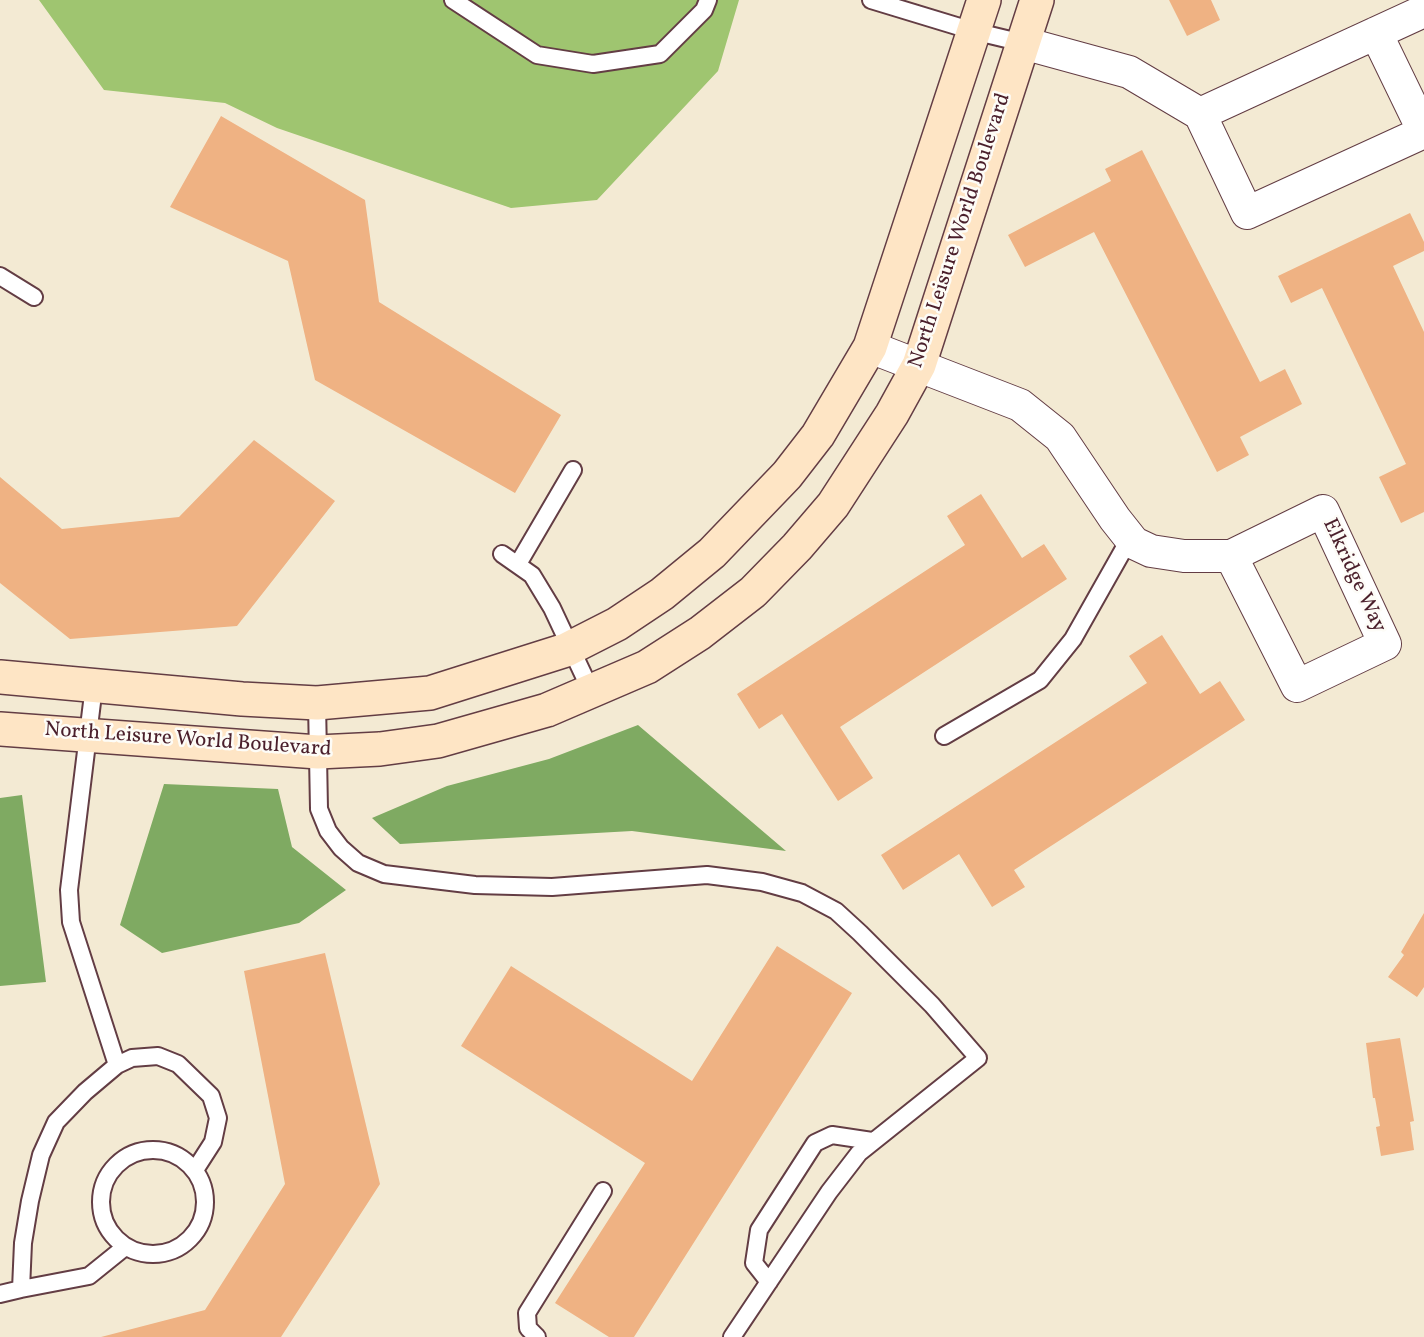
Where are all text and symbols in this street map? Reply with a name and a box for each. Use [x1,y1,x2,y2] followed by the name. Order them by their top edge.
[905,90,1017,372] street label: North Leisure World Boulevard
[1316,515,1390,637] street label: Elkridge Way
[44,718,332,764] street label: North Leisure World Boulevard

